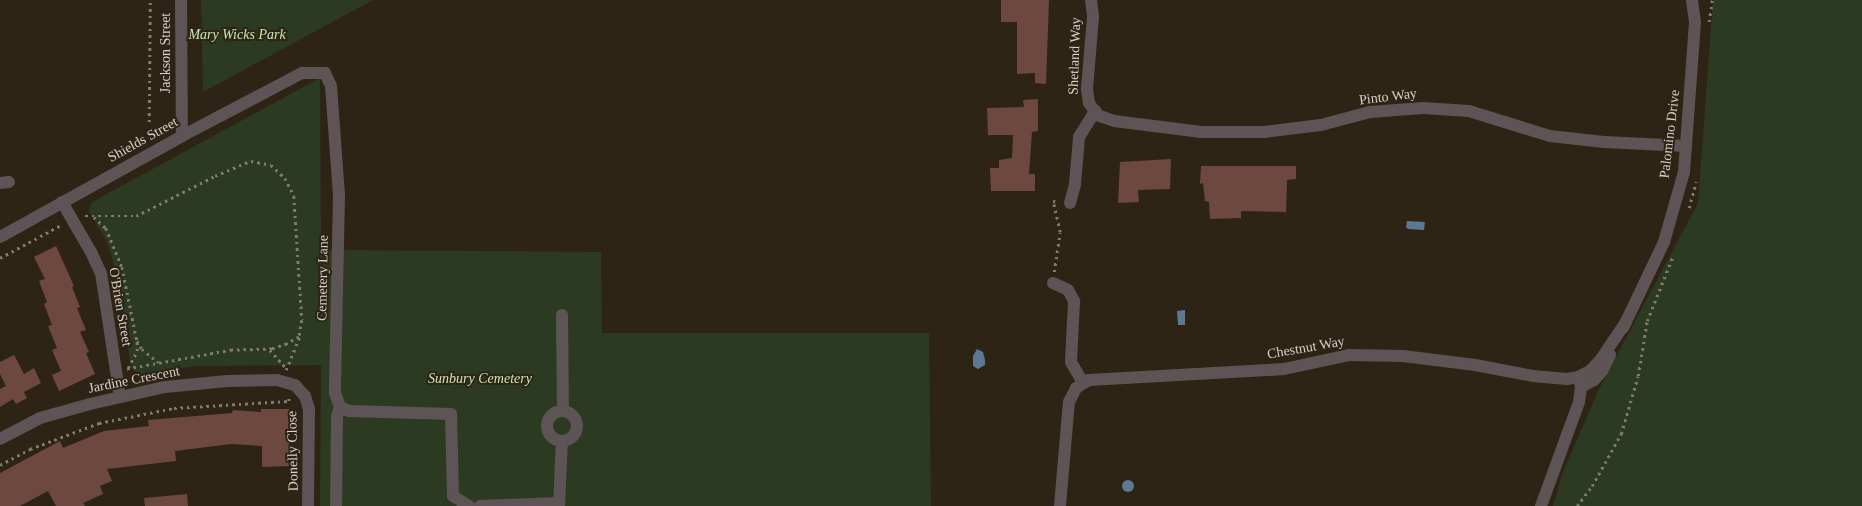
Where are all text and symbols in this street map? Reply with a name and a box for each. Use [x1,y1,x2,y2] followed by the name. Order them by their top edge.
[158,13,174,93] street label: Jackson Street
[1065,17,1085,95] street label: Shetland Way
[188,27,286,43] park label: Mary Wicks Park
[1358,85,1418,109] street label: Pinto Way
[1656,89,1684,179] street label: Palomino Drive
[105,114,181,166] street label: Shields Street
[314,235,332,321] street label: Cemetery Lane
[105,266,135,348] street label: O'Brien Street
[1266,333,1346,363] street label: Chestnut Way
[87,363,181,397] street label: Jardine Crescent
[428,371,532,387] park label: Sunbury Cemetery
[284,411,302,491] street label: Donelly Close

